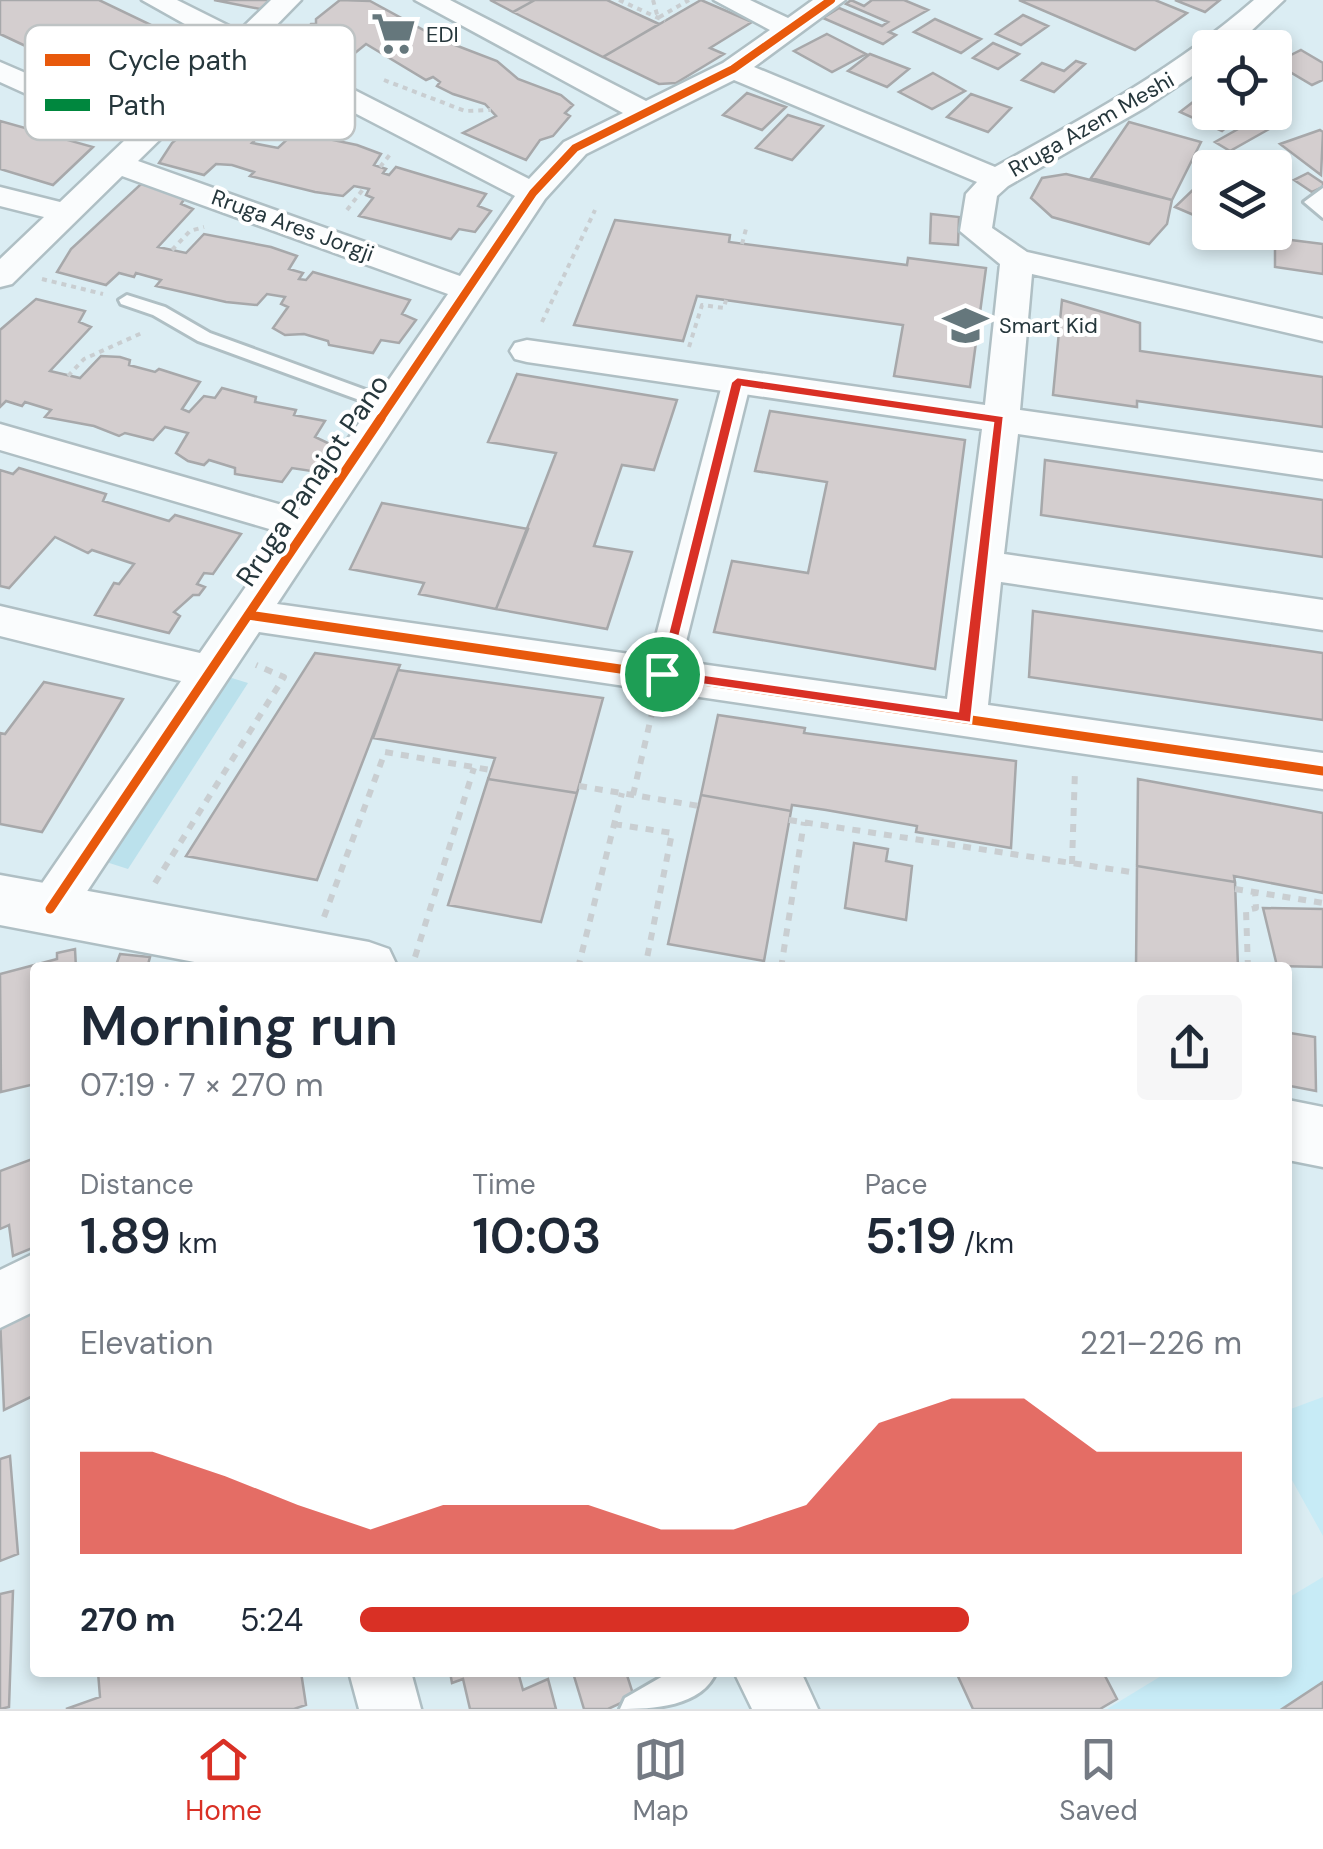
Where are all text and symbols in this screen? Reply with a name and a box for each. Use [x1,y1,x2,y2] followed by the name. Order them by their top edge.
[369,10,417,58] supermarket icon: EDI
[426,20,459,49] place label: EDI
[25,25,355,140] legend
[1192,30,1292,250] map controls
[1192,30,1292,130] button: locate
[108,42,247,79] text: Cycle path
[1003,65,1179,184] street label: Rruga Azem Meshi
[108,87,166,124] text: Path
[1192,150,1292,250] button: layers
[208,183,378,268] street label: Rruga Ares Jorgji
[942,301,990,349] school or university icon: Smart Kid
[999,311,1098,340] place label: Smart Kid
[228,367,397,594] street label: Rruga Panajot Pano
[620,632,705,717] pin
[635,647,690,702] icon: arrive
[80,990,398,1062] text: Morning run
[1137,995,1242,1100] button: share
[80,1064,324,1106] text: 07:19 · 7 × 270 m
[80,1166,194,1203] text: Distance
[472,1166,536,1203] text: Time
[865,1166,927,1203] text: Pace
[80,1203,171,1269] text: 1.89
[472,1203,601,1269] text: 10:03
[865,1203,957,1269] text: 5:19
[171,1225,217,1262] text: km
[957,1225,1014,1262] text: /km
[80,1322,213,1364] text: Elevation
[1080,1322,1242,1364] text: 221–226 m
[80,1599,175,1641] text: 270 m
[240,1599,303,1641] text: 5:24
[185,1732,262,1829] tab: Home
[632,1732,689,1829] tab: Map
[1059,1732,1138,1829] tab: Saved

